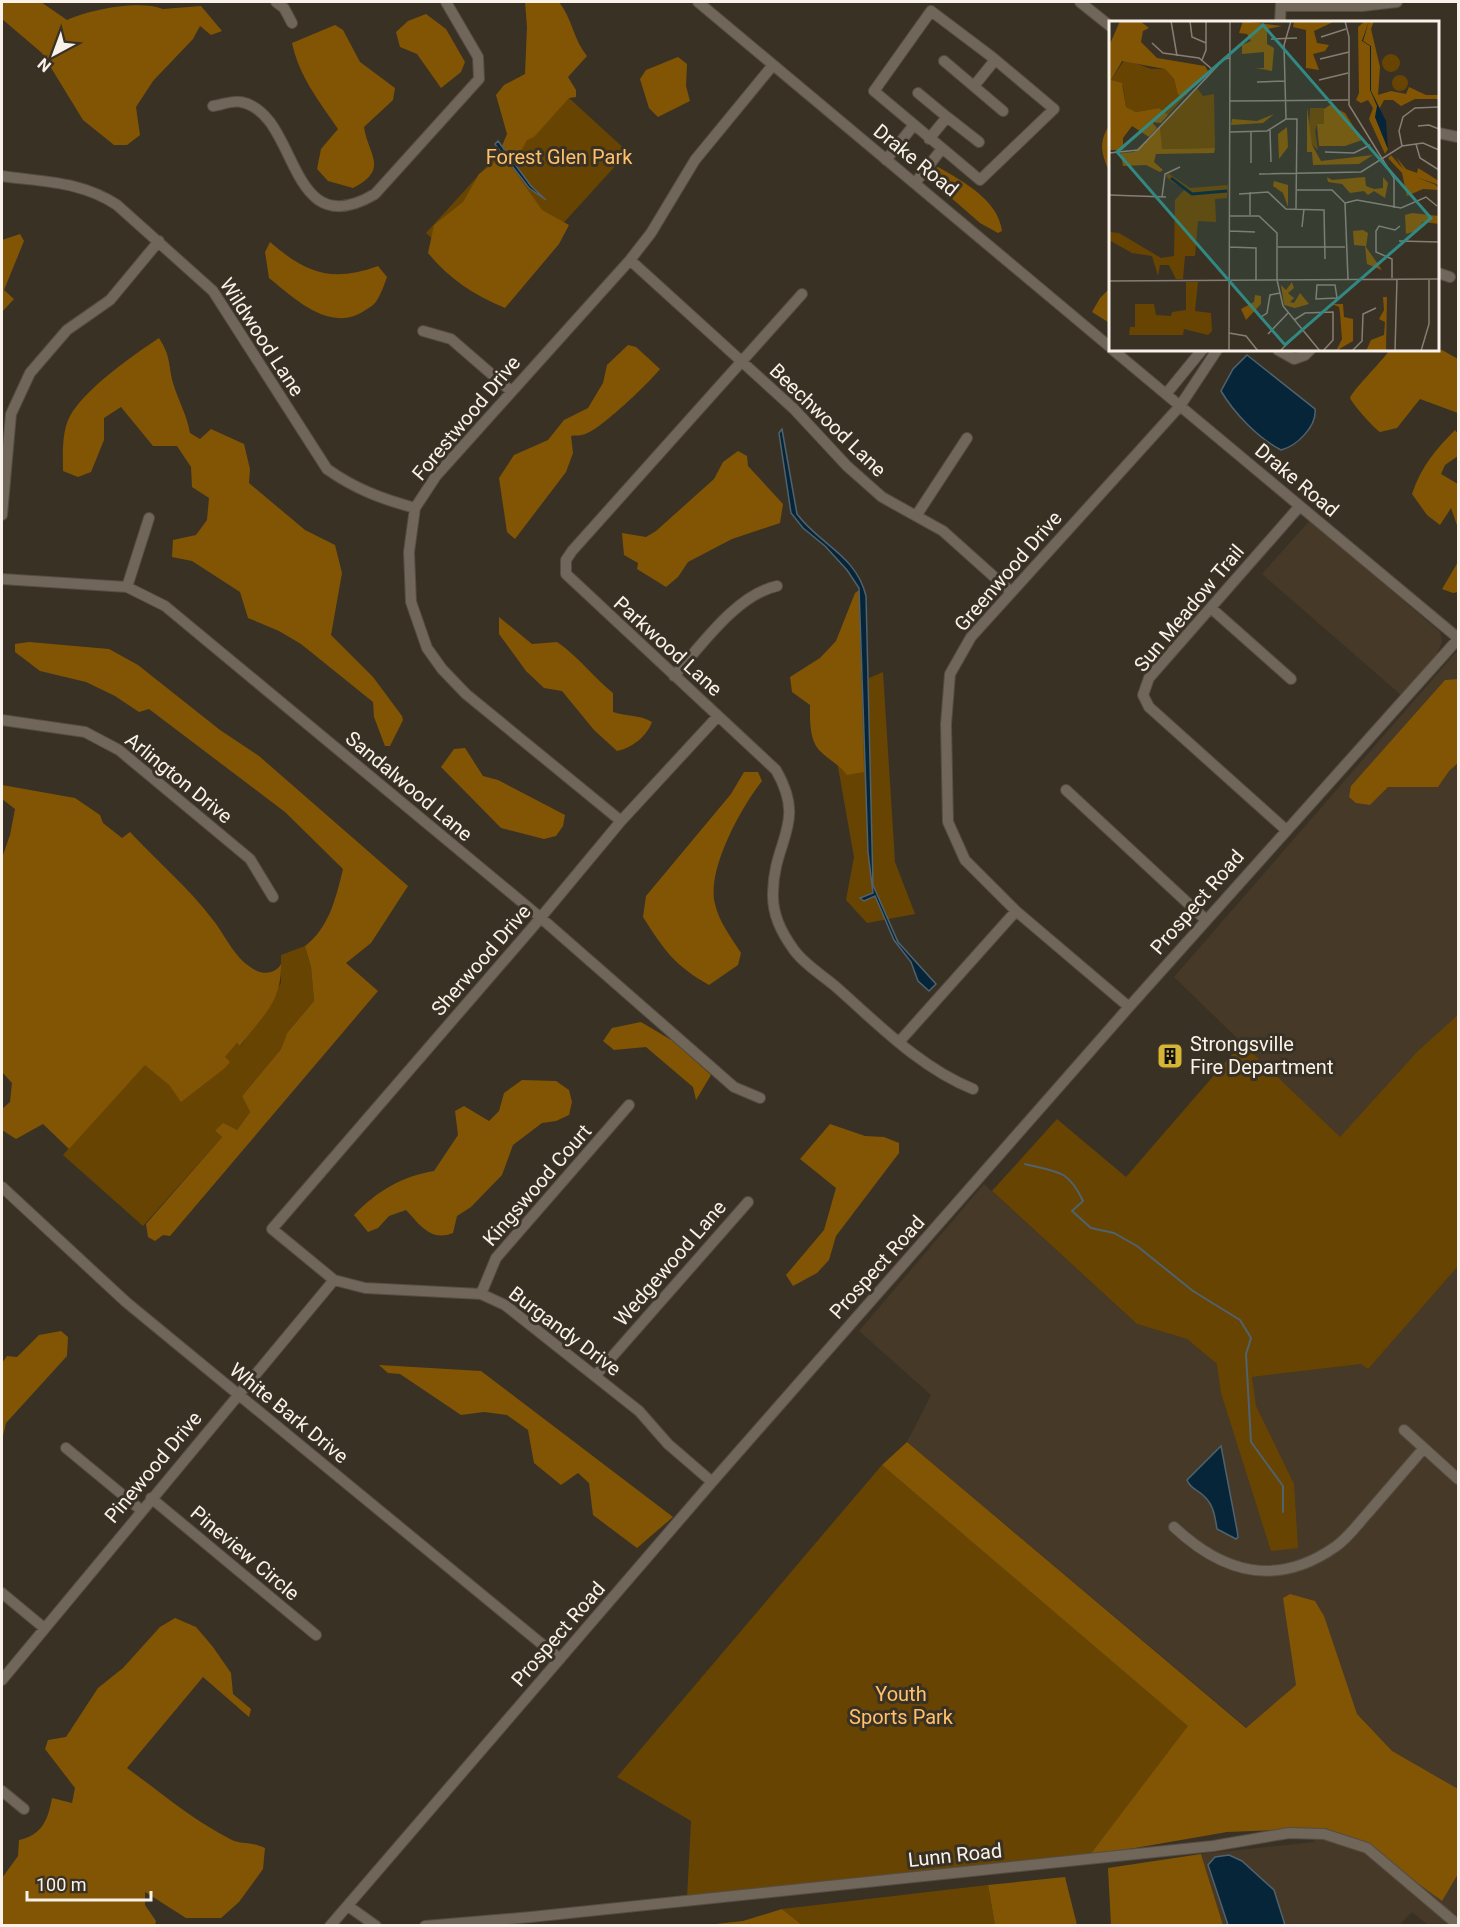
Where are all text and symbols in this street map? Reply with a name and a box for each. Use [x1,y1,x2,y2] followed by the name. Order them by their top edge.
[1109,21,1439,351] inset map
[24,24,84,84] north arrow
[34,54,55,76] text: N
[869,119,963,201] street label: Drake Road
[486,145,633,169] park label: Forest Glen Park
[215,273,309,401] street label: Wildwood Lane
[407,351,525,485] street label: Forestwood Drive
[765,358,891,482] street label: Beechwood Lane
[1250,438,1344,522] street label: Drake Road
[949,506,1067,636] street label: Greenwood Drive
[1129,540,1249,676] street label: Sun Meadow Trail
[609,591,727,701] street label: Parkwood Lane
[341,726,477,846] street label: Sandalwood Lane
[121,728,237,828] street label: Arlington Drive
[1145,845,1249,959] street label: Prospect Road
[426,900,536,1020] street label: Sherwood Drive
[1190,1032,1333,1079] place label: Strongsville Fire Department
[1155,1041,1185,1071] building icon: Strongsville Fire Department
[478,1119,596,1251] street label: Kingswood Court
[609,1195,731,1331] street label: Wedgewood Lane
[824,1210,930,1324] street label: Prospect Road
[504,1281,626,1381] street label: Burgandy Drive
[225,1358,353,1468] street label: White Bark Drive
[99,1406,207,1528] street label: Pinewood Drive
[186,1501,304,1605] street label: Pineview Circle
[506,1577,610,1691] street label: Prospect Road
[849,1682,954,1729] park label: Youth Sports Park
[907,1838,1003,1872] street label: Lunn Road
[27,1864,152,1902] scale bar
[36,1874,87,1895] text: 100 m

